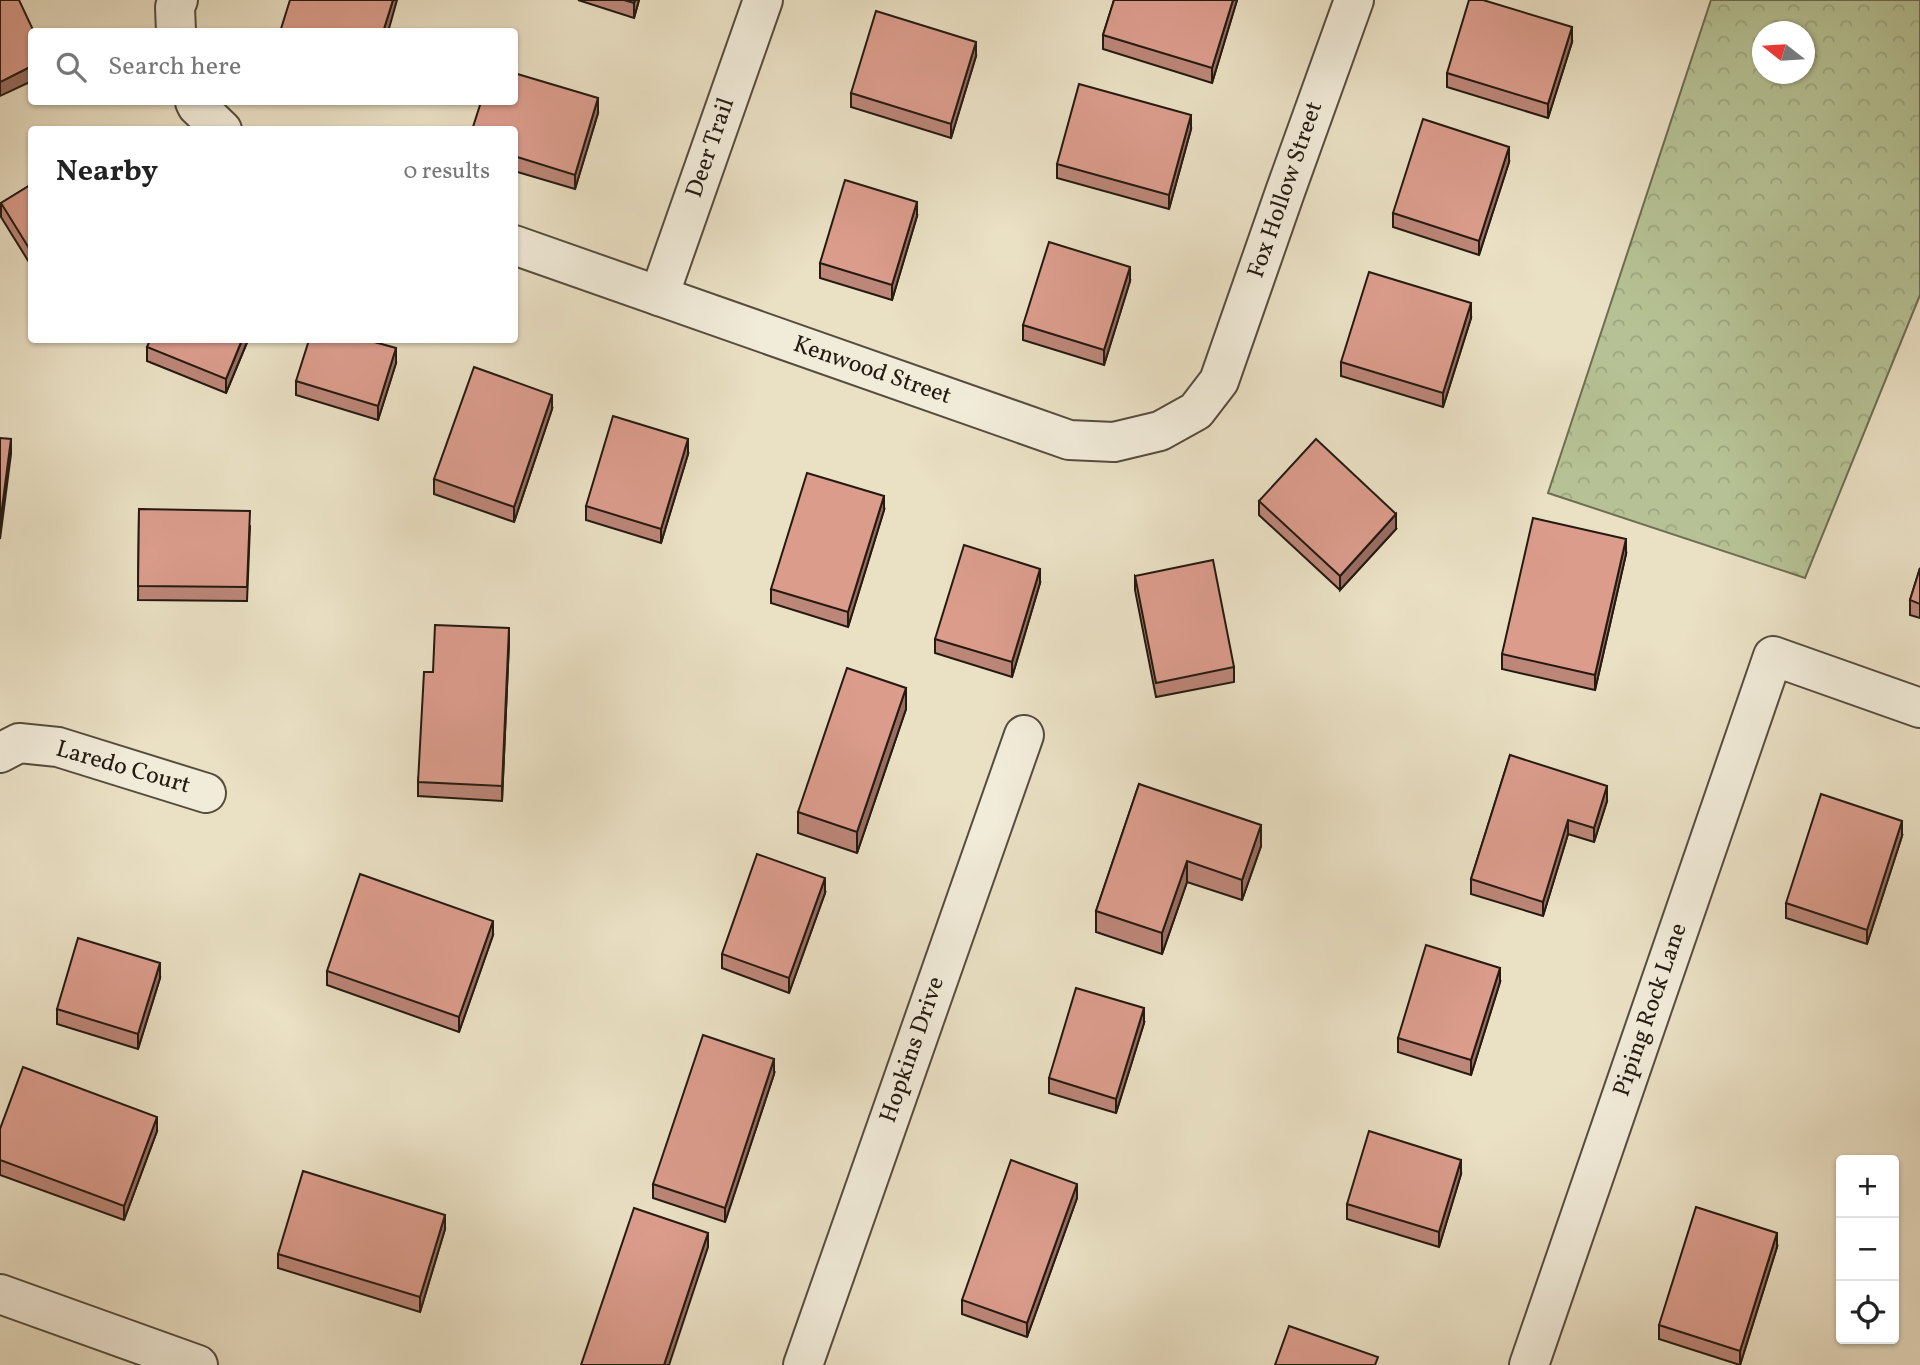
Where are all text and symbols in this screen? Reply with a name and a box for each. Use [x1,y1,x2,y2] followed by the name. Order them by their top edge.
[1752,21,1815,84] north arrow
[28,28,518,105] search box
[52,48,90,86] icon: search
[108,49,241,85] text: Search here
[678,93,744,203] street label: Deer Trail
[1240,97,1332,283] street label: Fox Hollow Street
[56,151,158,193] text: Nearby
[403,156,490,188] text: 0 results
[788,328,956,414] street label: Kenwood Street
[52,733,194,803] street label: Laredo Court
[1605,919,1697,1101] street label: Piping Rock Lane
[872,972,954,1128] street label: Hopkins Drive
[1836,1155,1899,1344] map controls
[1836,1155,1899,1218] button: +
[1836,1218,1899,1281] button: −
[1836,1281,1899,1344] button: locate

